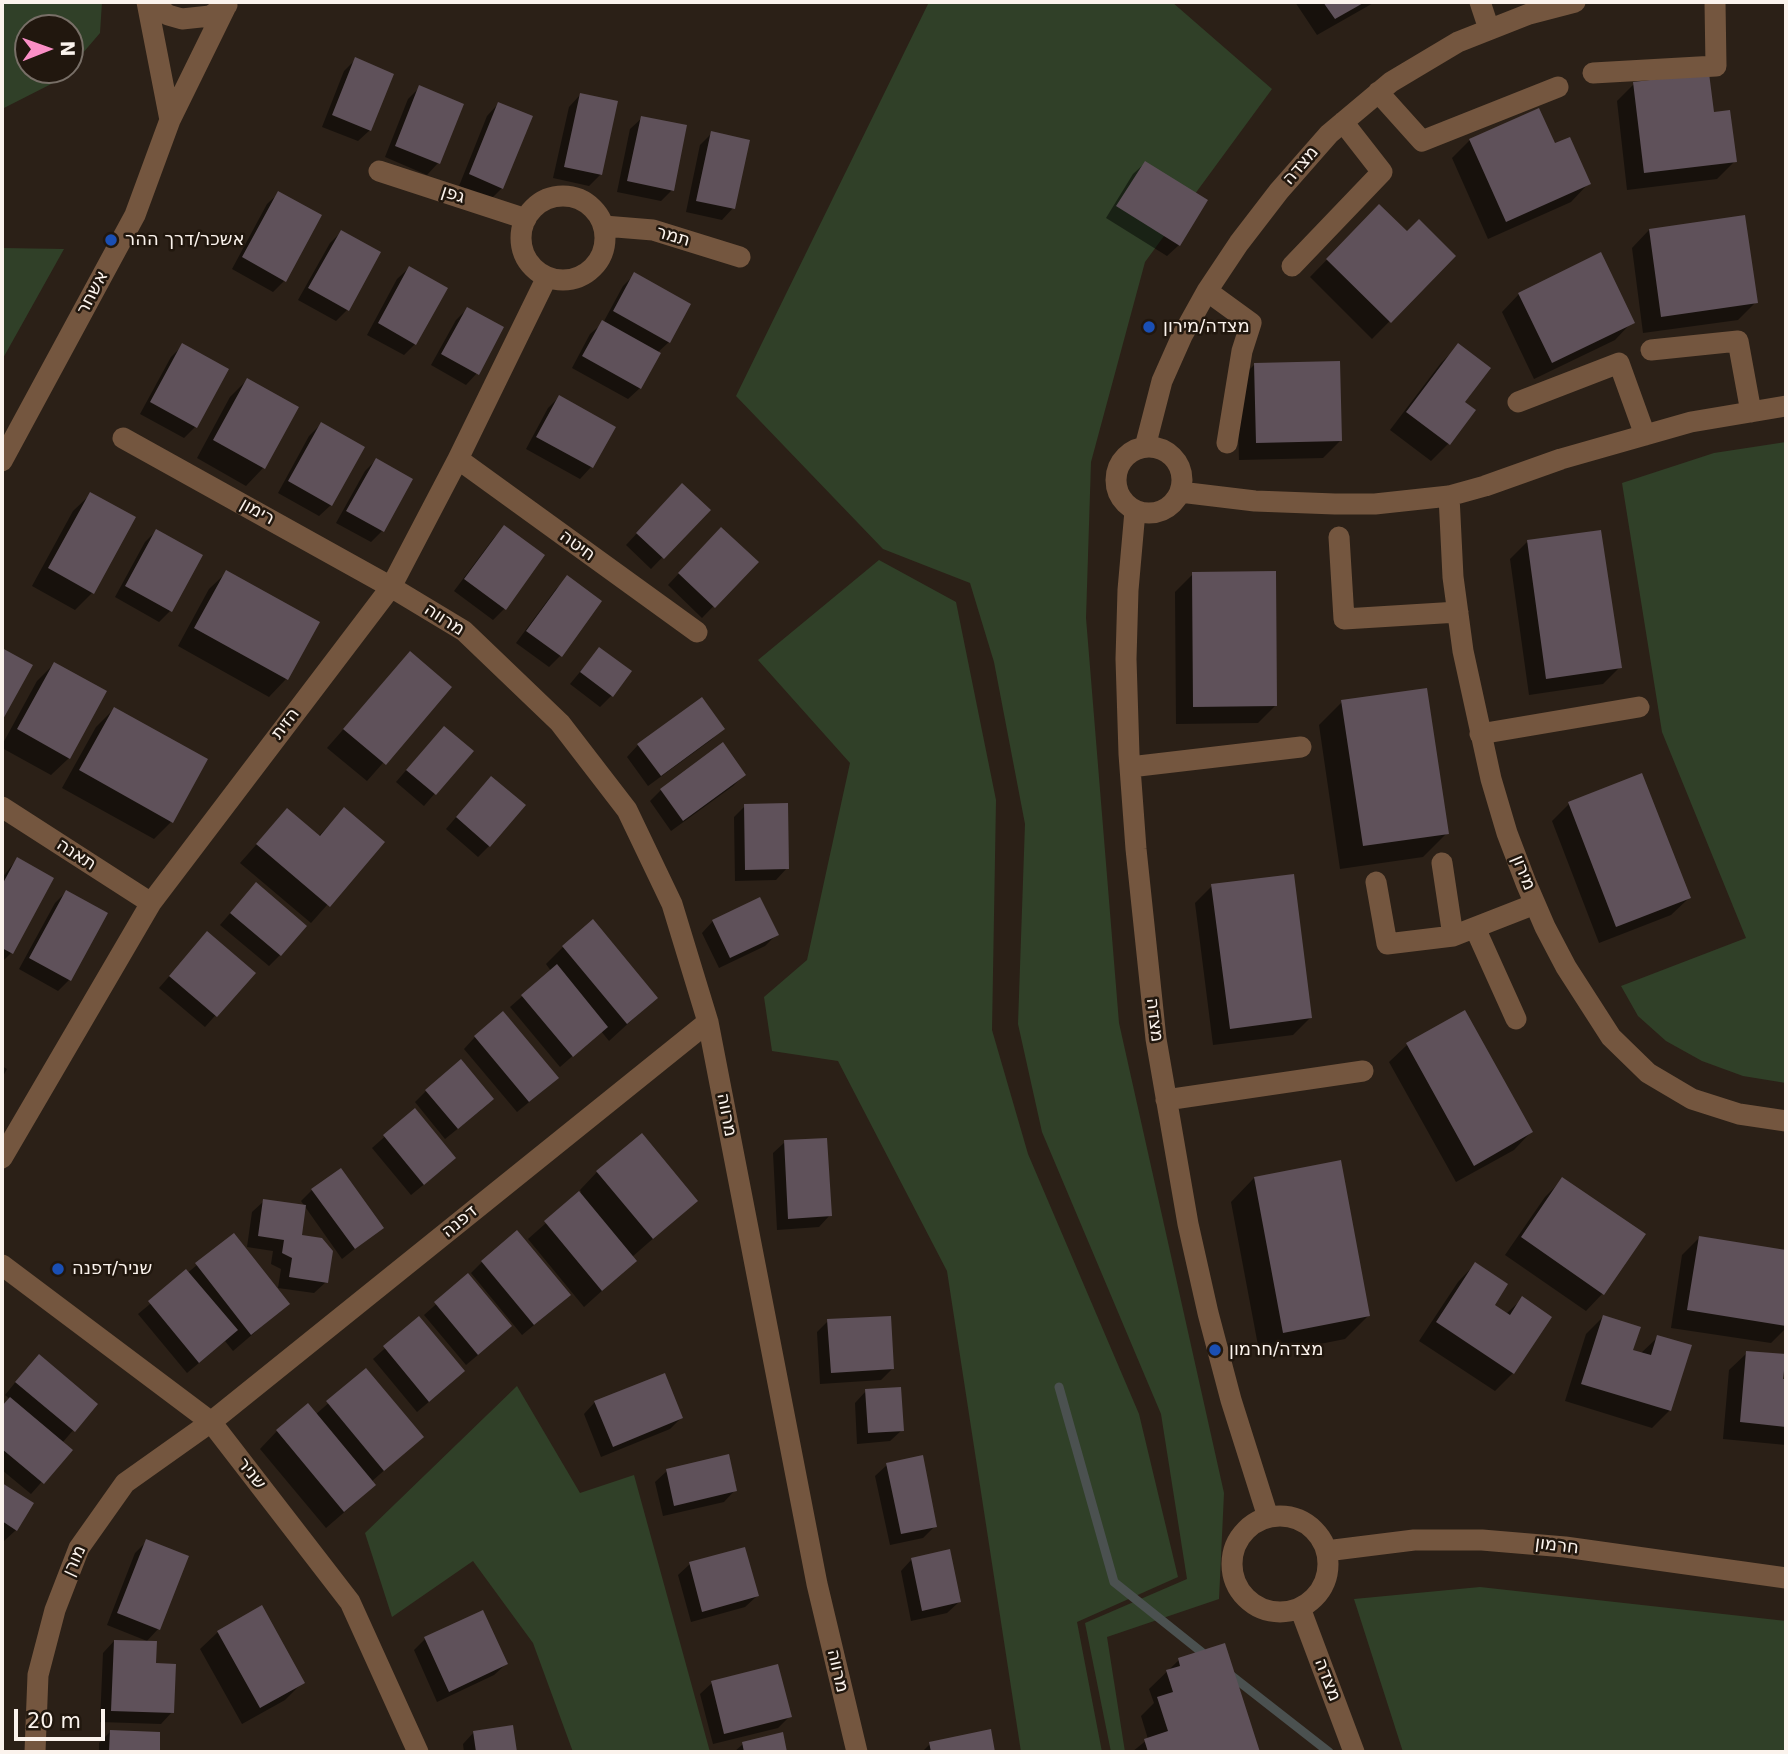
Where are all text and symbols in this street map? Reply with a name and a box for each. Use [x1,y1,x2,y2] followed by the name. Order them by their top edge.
[14,14,84,84] north arrow
[57,41,79,57] text: N
[1278,142,1324,190] street label: מצדה
[438,181,468,209] street label: גפן
[654,222,692,252] street label: תמר
[125,229,245,251] place label: אשכר/דרך ההר
[103,232,119,248] marker: אשכר/דרך ההר
[73,267,113,319] street label: אשחר
[1163,316,1250,338] place label: מצדה/מירון
[1141,319,1157,335] marker: מצדה/מירון
[236,494,278,530] street label: רימון
[555,526,599,566] street label: חיטה
[420,599,468,641] street label: מרווה
[267,704,305,744] street label: הזית
[52,834,100,876] street label: תאנה
[1506,852,1540,894] street label: מירון
[1141,997,1167,1043] street label: מצדה
[711,1091,741,1139] street label: מרווה
[438,1201,482,1243] street label: דפנה
[72,1258,152,1280] place label: שניר/דפנה
[50,1261,66,1277] marker: שניר/דפנה
[1229,1339,1324,1361] place label: מצדה/חרמון
[1207,1342,1223,1358] marker: מצדה/חרמון
[232,1454,270,1494] street label: שניר
[1534,1533,1580,1559] street label: חרמון
[58,1542,92,1580] street label: מורן
[822,1647,852,1695] street label: מרווה
[1309,1655,1345,1705] street label: מצדה
[18,1694,108,1738] scale bar
[27,1709,81,1733] text: 20 m

